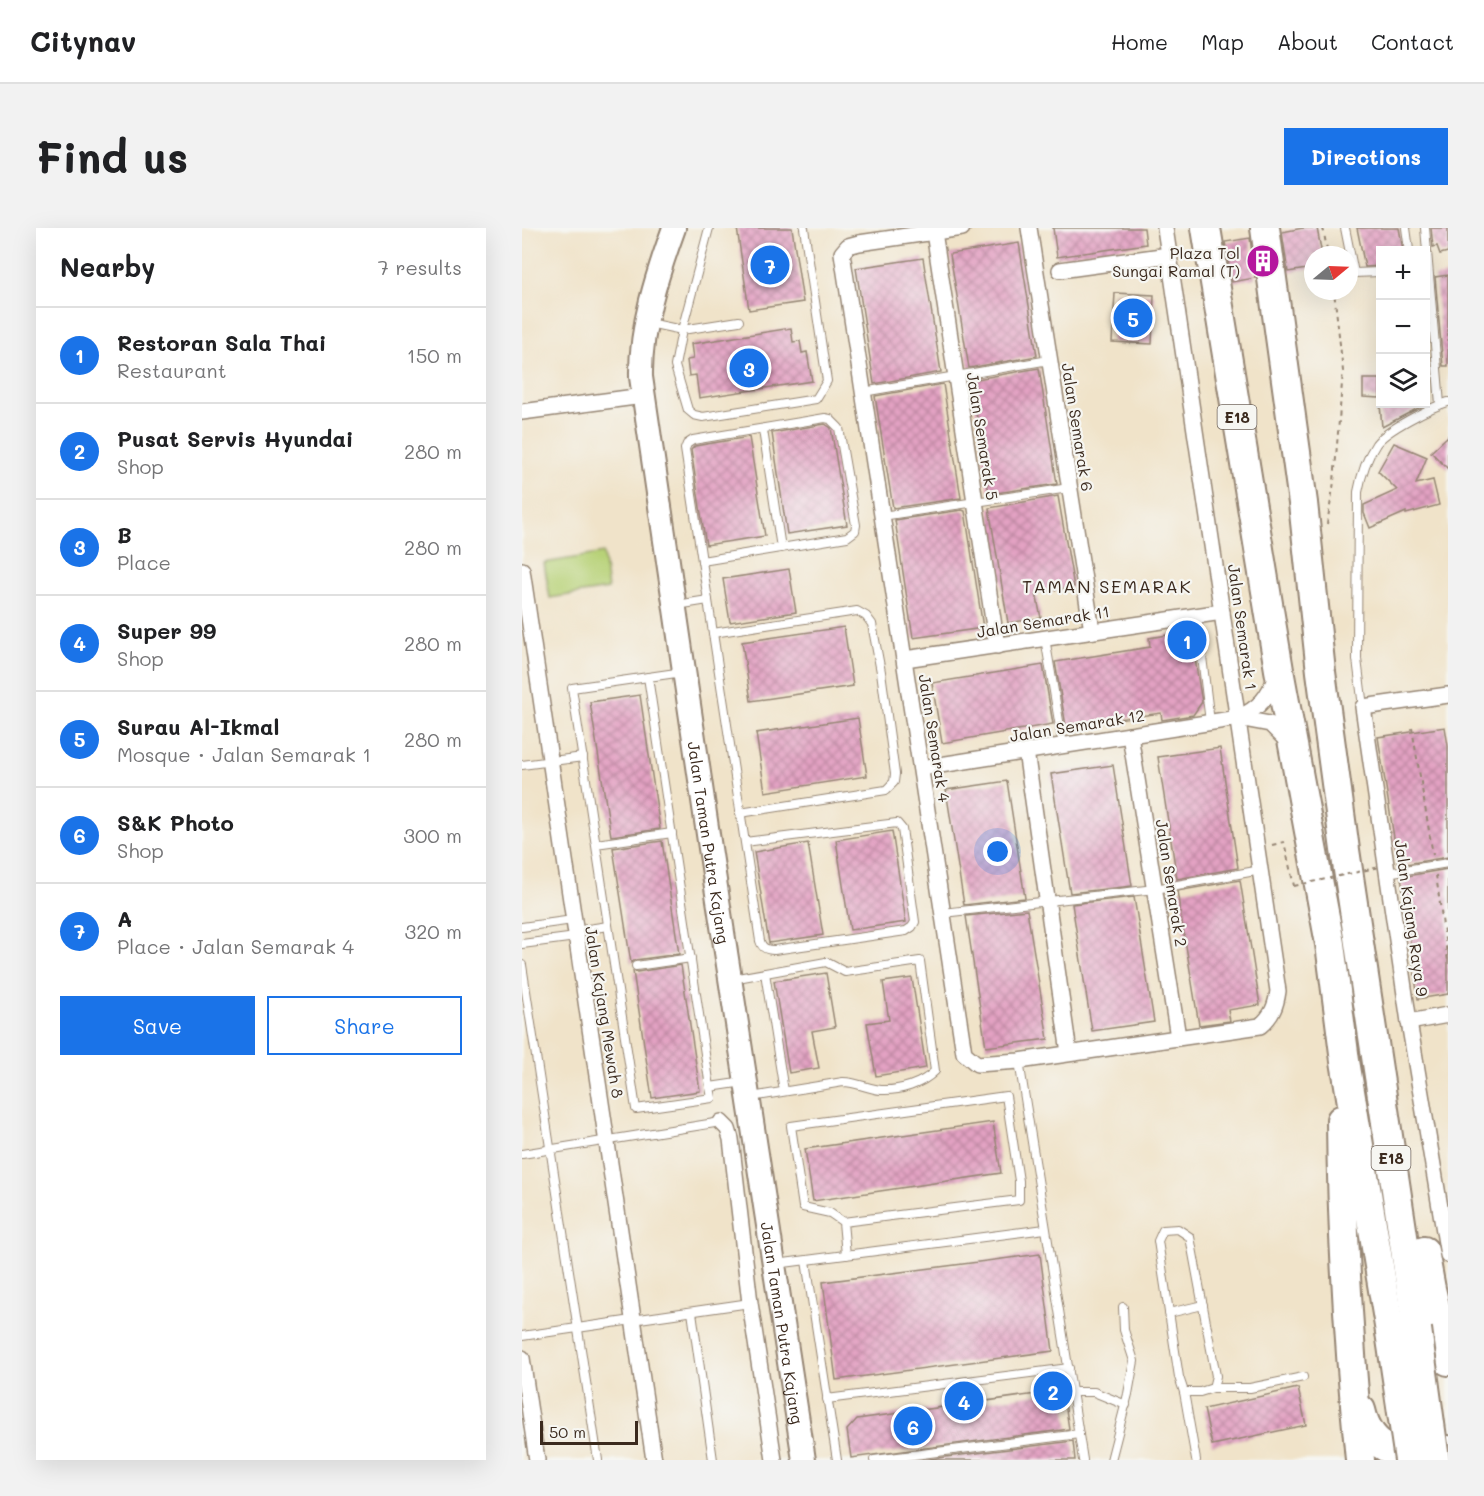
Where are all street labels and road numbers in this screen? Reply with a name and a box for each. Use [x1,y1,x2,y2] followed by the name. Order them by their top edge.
[1057,361,1099,493] street label: Jalan Semarak 6
[963,371,1003,501] street label: Jalan Semarak 5
[1218,405,1256,429] road number: E18
[1224,563,1262,691] street label: Jalan Semarak 1
[975,600,1111,642] street label: Jalan Semarak 11
[915,672,956,804] street label: Jalan Semarak 4
[1008,704,1146,746] street label: Jalan Semarak 12
[684,740,735,945] street label: Jalan Taman Putra Kajang
[1152,818,1192,948] street label: Jalan Semarak 2
[1391,838,1433,998] street label: Jalan Kajang Raya 9
[581,924,629,1100] street label: Jalan Kajang Mewah 8
[1372,1146,1410,1170] road number: E18
[757,1220,809,1426] street label: Jalan Taman Putra Kajang

